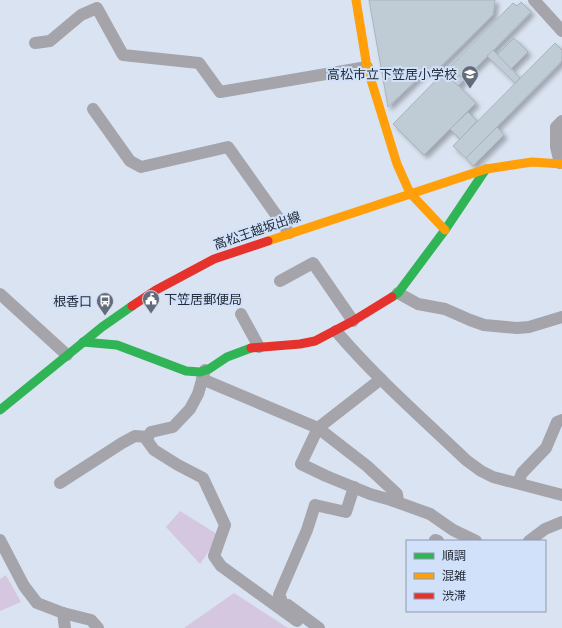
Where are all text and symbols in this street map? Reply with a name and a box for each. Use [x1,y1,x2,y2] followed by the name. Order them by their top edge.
[460,64,480,89] school or university icon: 高松市立下笠居小学校
[327,67,457,82] place label: 高松市立下笠居小学校
[212,209,303,252] street label: 高松王越坂出線
[141,289,161,314] public building icon: 下笠居郵便局
[95,291,115,316] bus stop icon: 根香口
[164,292,242,307] place label: 下笠居郵便局
[53,294,92,309] place label: 根香口
[406,540,546,612] legend
[442,549,466,563] text: 順調
[442,569,466,583] text: 混雑
[442,589,466,603] text: 渋滞

